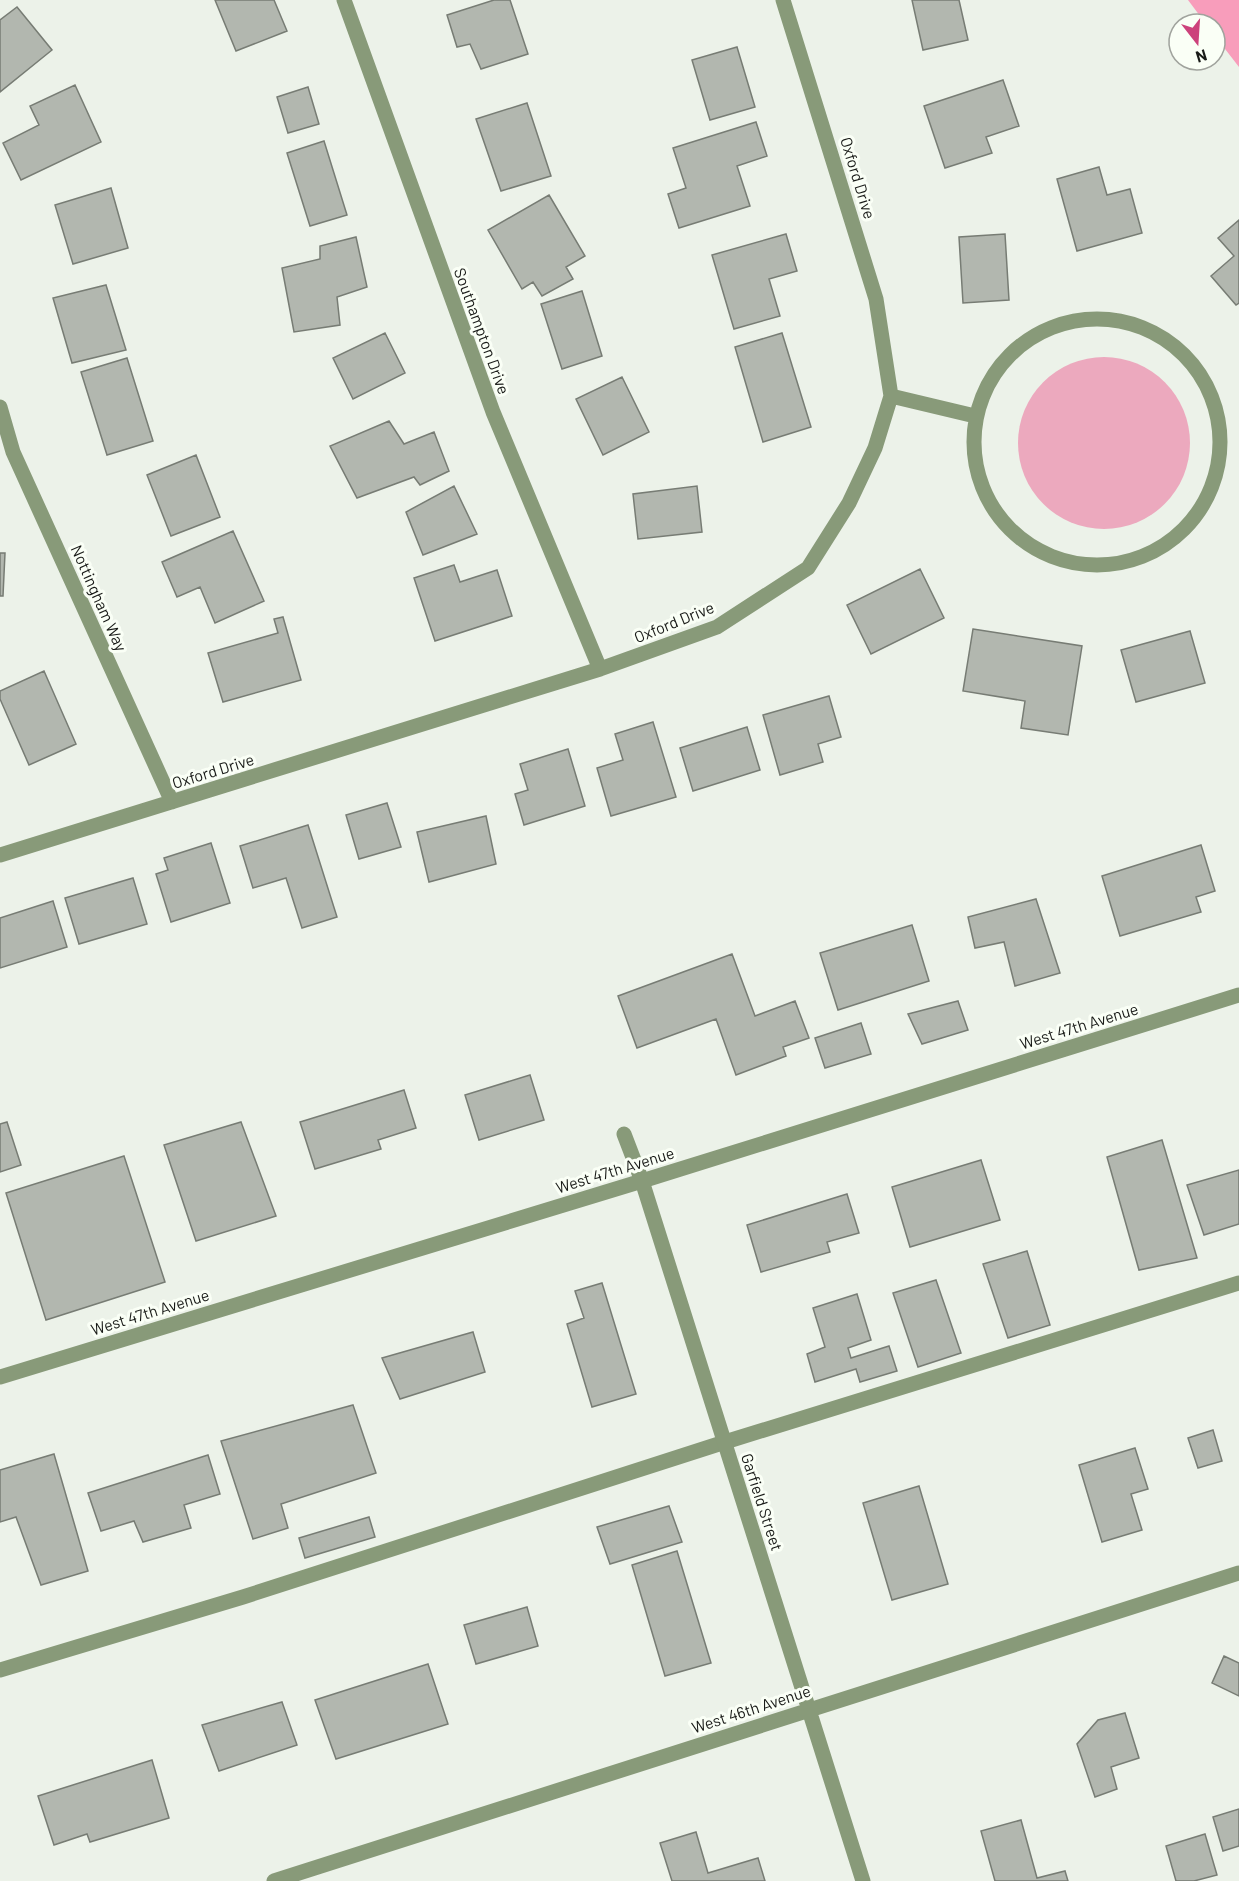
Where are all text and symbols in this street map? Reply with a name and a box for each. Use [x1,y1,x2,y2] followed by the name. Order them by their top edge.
[1167,12,1227,72] north arrow
[1194,46,1209,67] text: N
[837,135,880,221] street label: Oxford Drive
[451,265,514,397] street label: Southampton Drive
[68,542,132,654] street label: Nottingham Way
[631,597,717,646] street label: Oxford Drive
[170,749,256,792] street label: Oxford Drive
[1017,998,1140,1053] street label: West 47th Avenue
[553,1142,676,1197] street label: West 47th Avenue
[88,1284,211,1339] street label: West 47th Avenue
[738,1451,787,1553] street label: Garfield Street
[689,1680,813,1737] street label: West 46th Avenue

